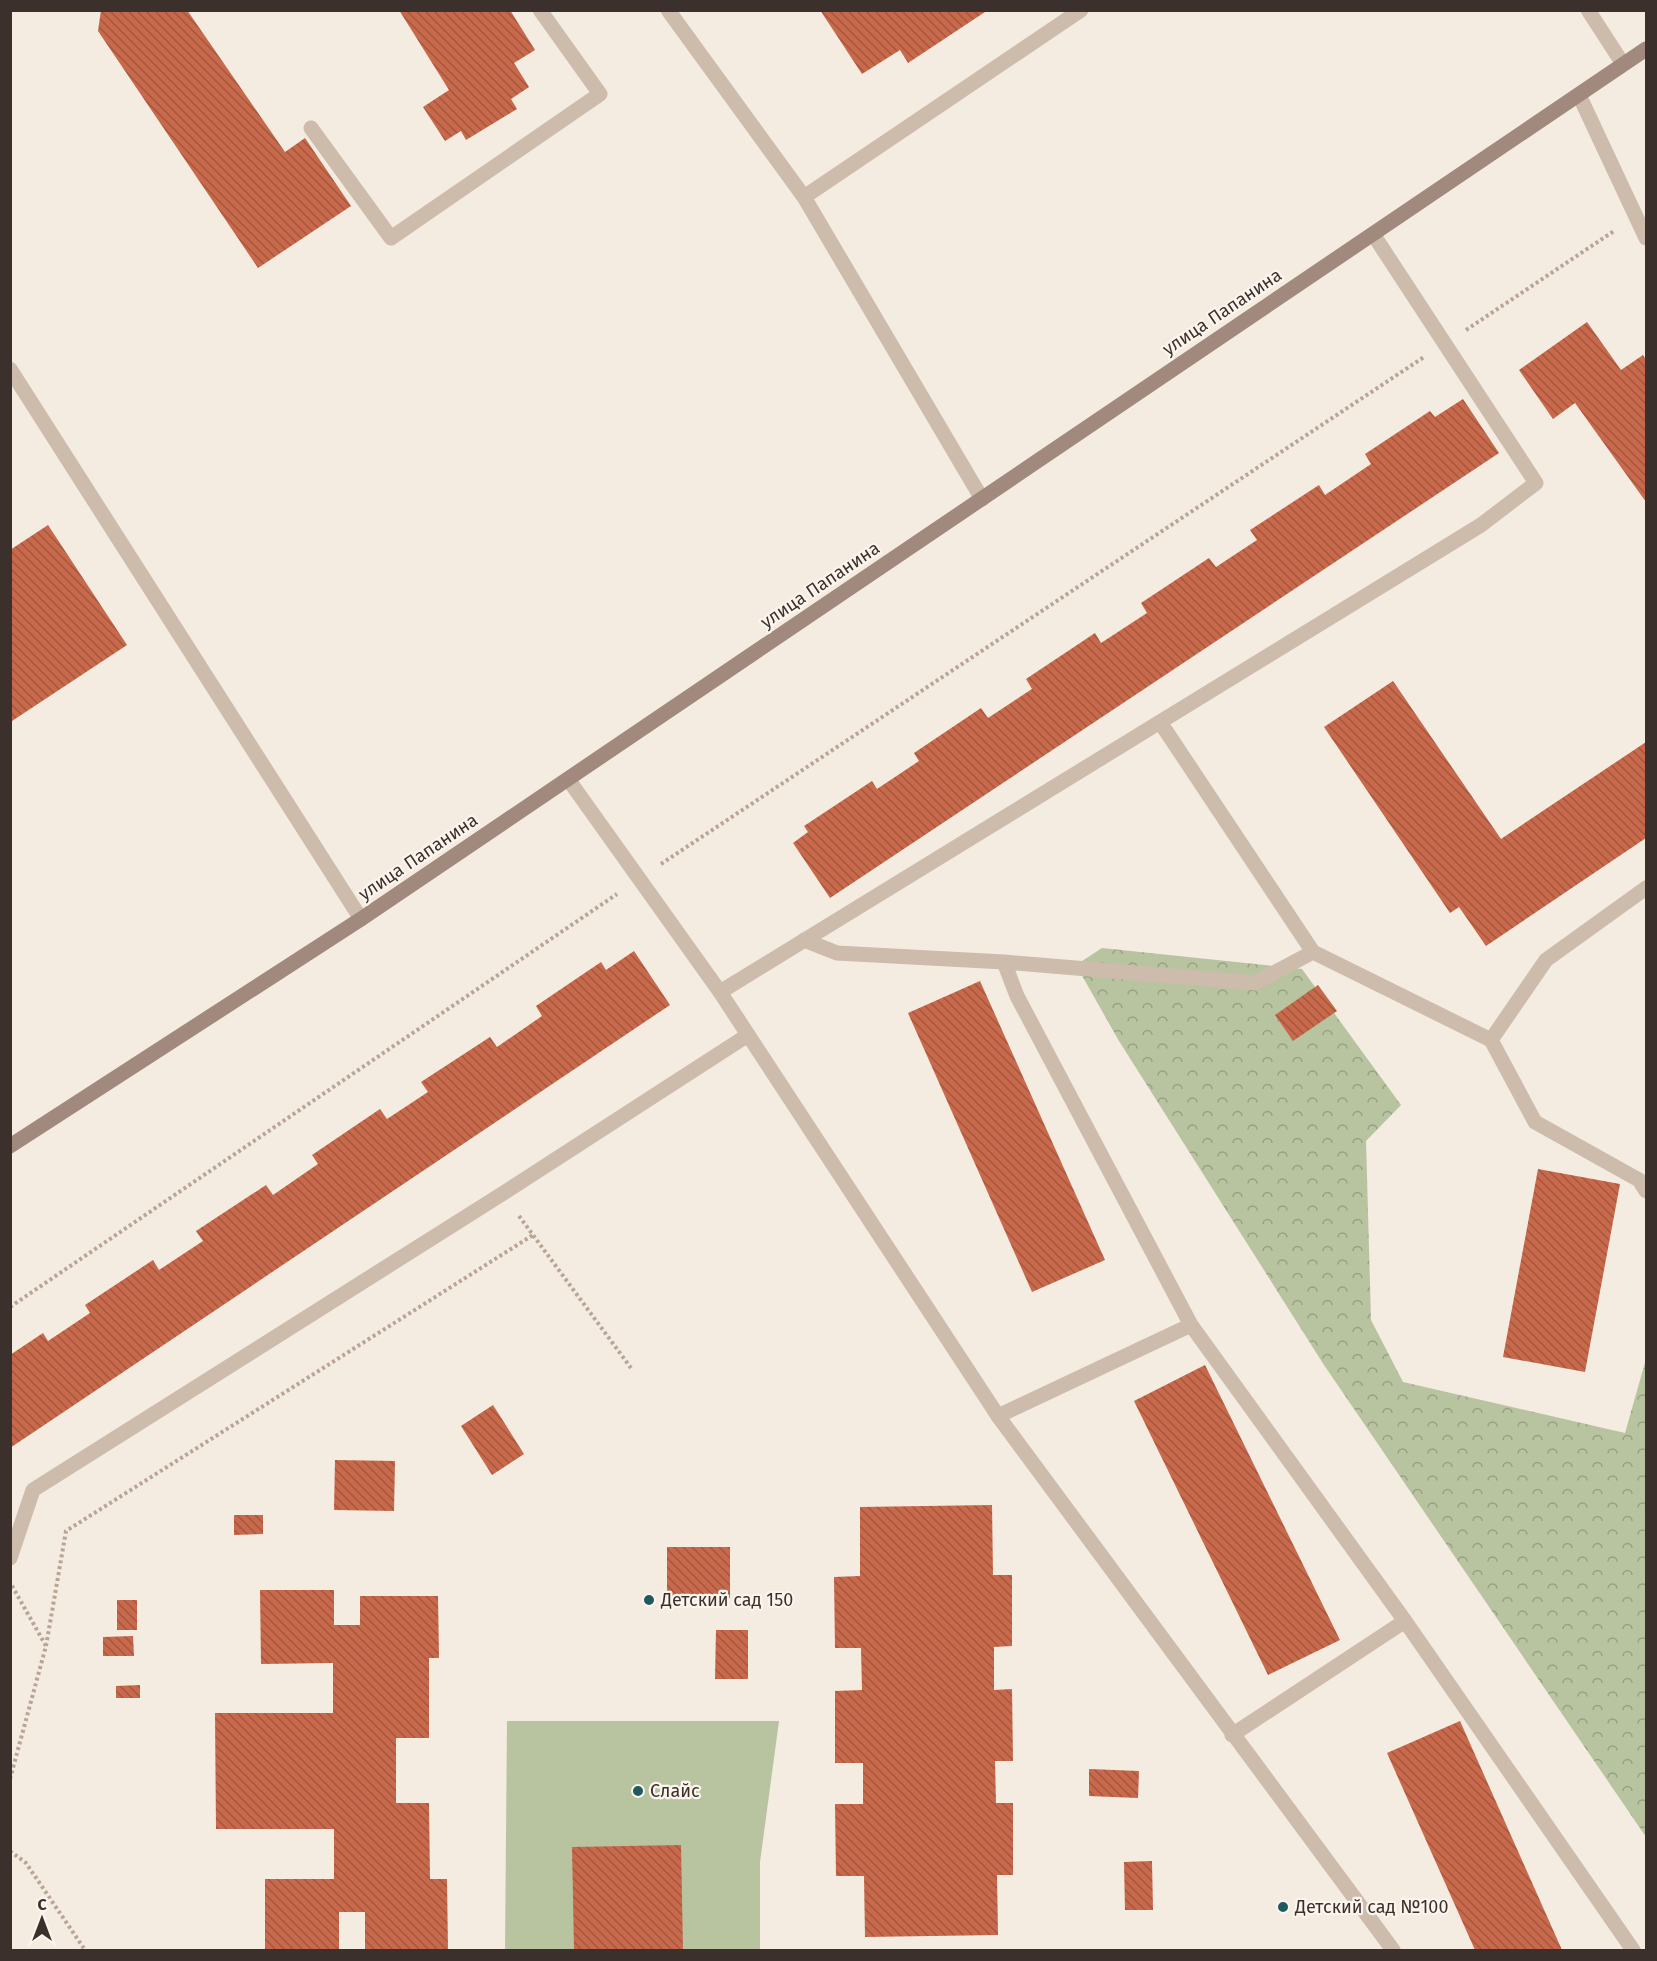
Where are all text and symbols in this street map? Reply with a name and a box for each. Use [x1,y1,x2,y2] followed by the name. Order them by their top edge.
[1158,264,1286,360] street label: улица Папанина
[756,537,884,633] street label: улица Папанина
[354,809,482,905] street label: улица Папанина
[660,1589,793,1611] place label: Детский сад 150
[642,1593,656,1607] marker: Детский сад 150
[650,1780,700,1802] place label: Слайс
[631,1784,645,1798] marker: Слайс
[12,1889,72,1949] north arrow
[37,1895,47,1914] text: С
[1294,1896,1448,1918] place label: Детский сад №100
[1276,1900,1290,1914] marker: Детский сад №100

